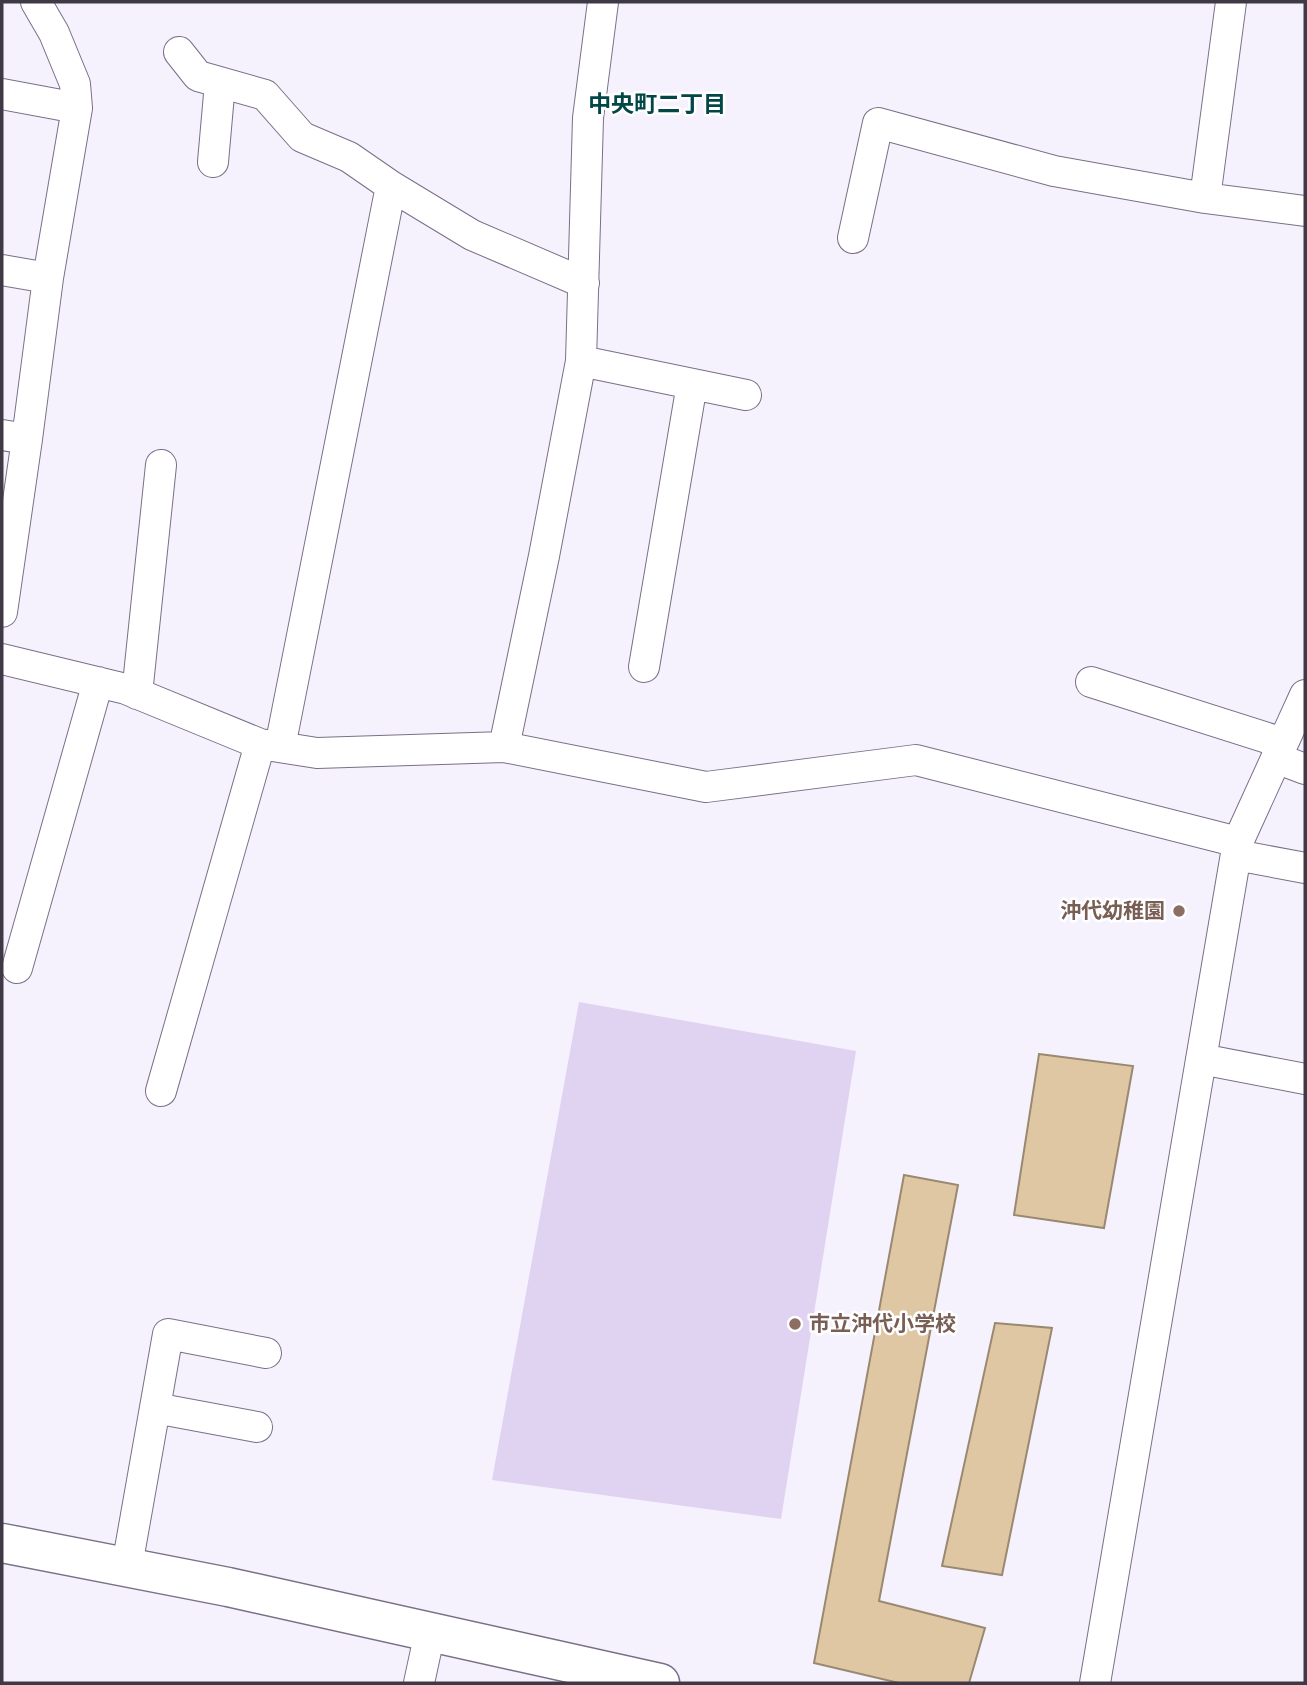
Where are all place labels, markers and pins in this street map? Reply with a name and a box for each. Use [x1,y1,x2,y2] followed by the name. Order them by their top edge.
[1060,897,1165,925] place label: 沖代幼稚園
[1171,903,1187,919] marker: 沖代幼稚園
[809,1310,956,1338] place label: 市立沖代小学校
[787,1316,803,1332] marker: 市立沖代小学校

